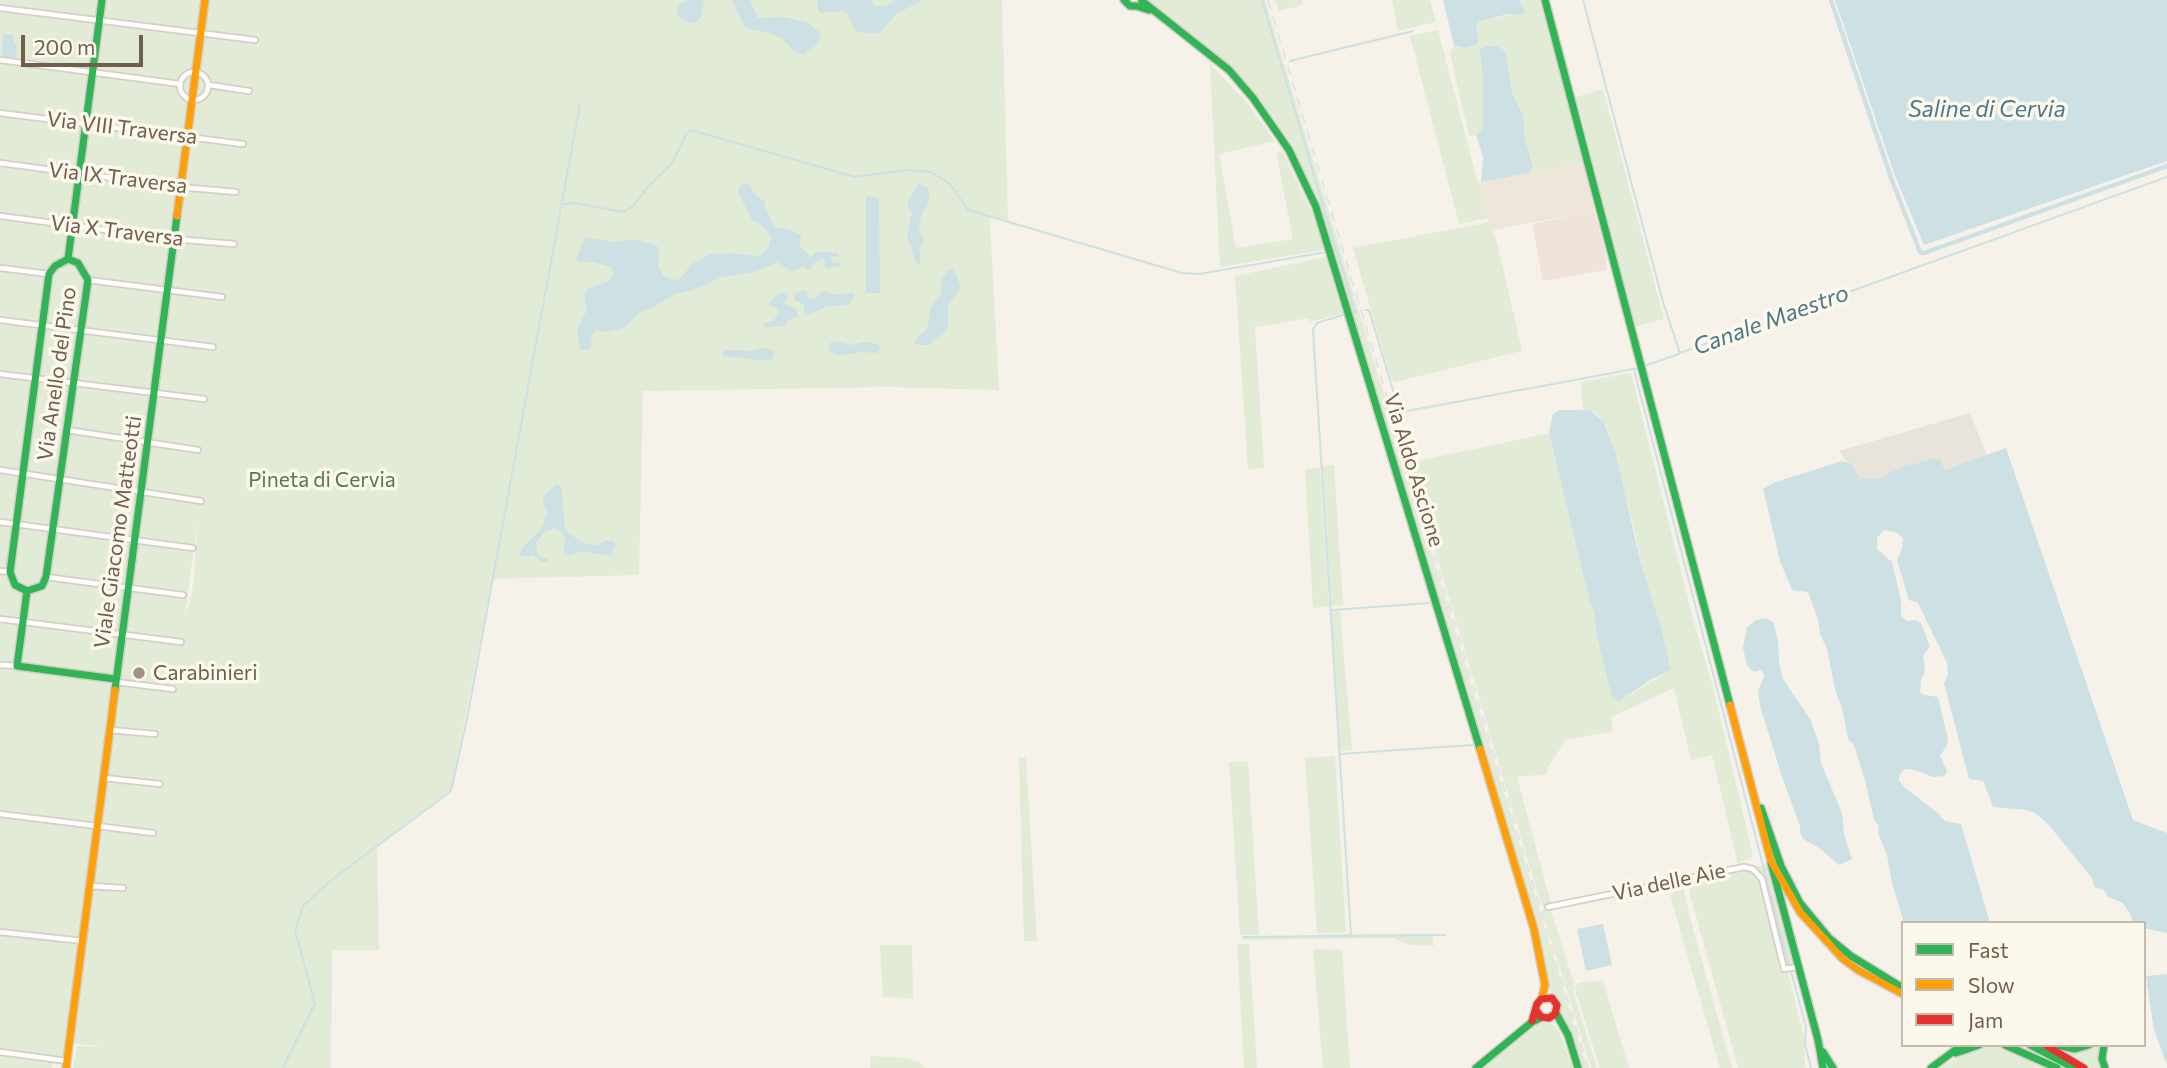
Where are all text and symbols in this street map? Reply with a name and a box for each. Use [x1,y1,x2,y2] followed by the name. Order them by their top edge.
[24,21,147,65] scale bar
[34,34,95,59] text: 200 m
[1908,95,2066,123] water label: Saline di Cervia
[45,106,199,150] street label: Via VIII Traversa
[47,157,189,199] street label: Via IX Traversa
[49,210,185,252] street label: Via X Traversa
[1689,279,1853,361] water label: Canale Maestro
[32,285,82,463] street label: Via Anello del Pino
[1379,390,1449,550] street label: Via Aldo Ascione
[89,414,147,650] street label: Viale Giacomo Matteotti
[248,467,396,493] park label: Pineta di Cervia
[153,660,258,686] place label: Carabinieri
[131,665,147,681] marker: Carabinieri
[1610,858,1728,906] street label: Via delle Aie
[1901,921,2146,1047] legend
[1968,937,2009,962] text: Fast
[1968,972,2015,997] text: Slow
[1968,1007,2003,1032] text: Jam

